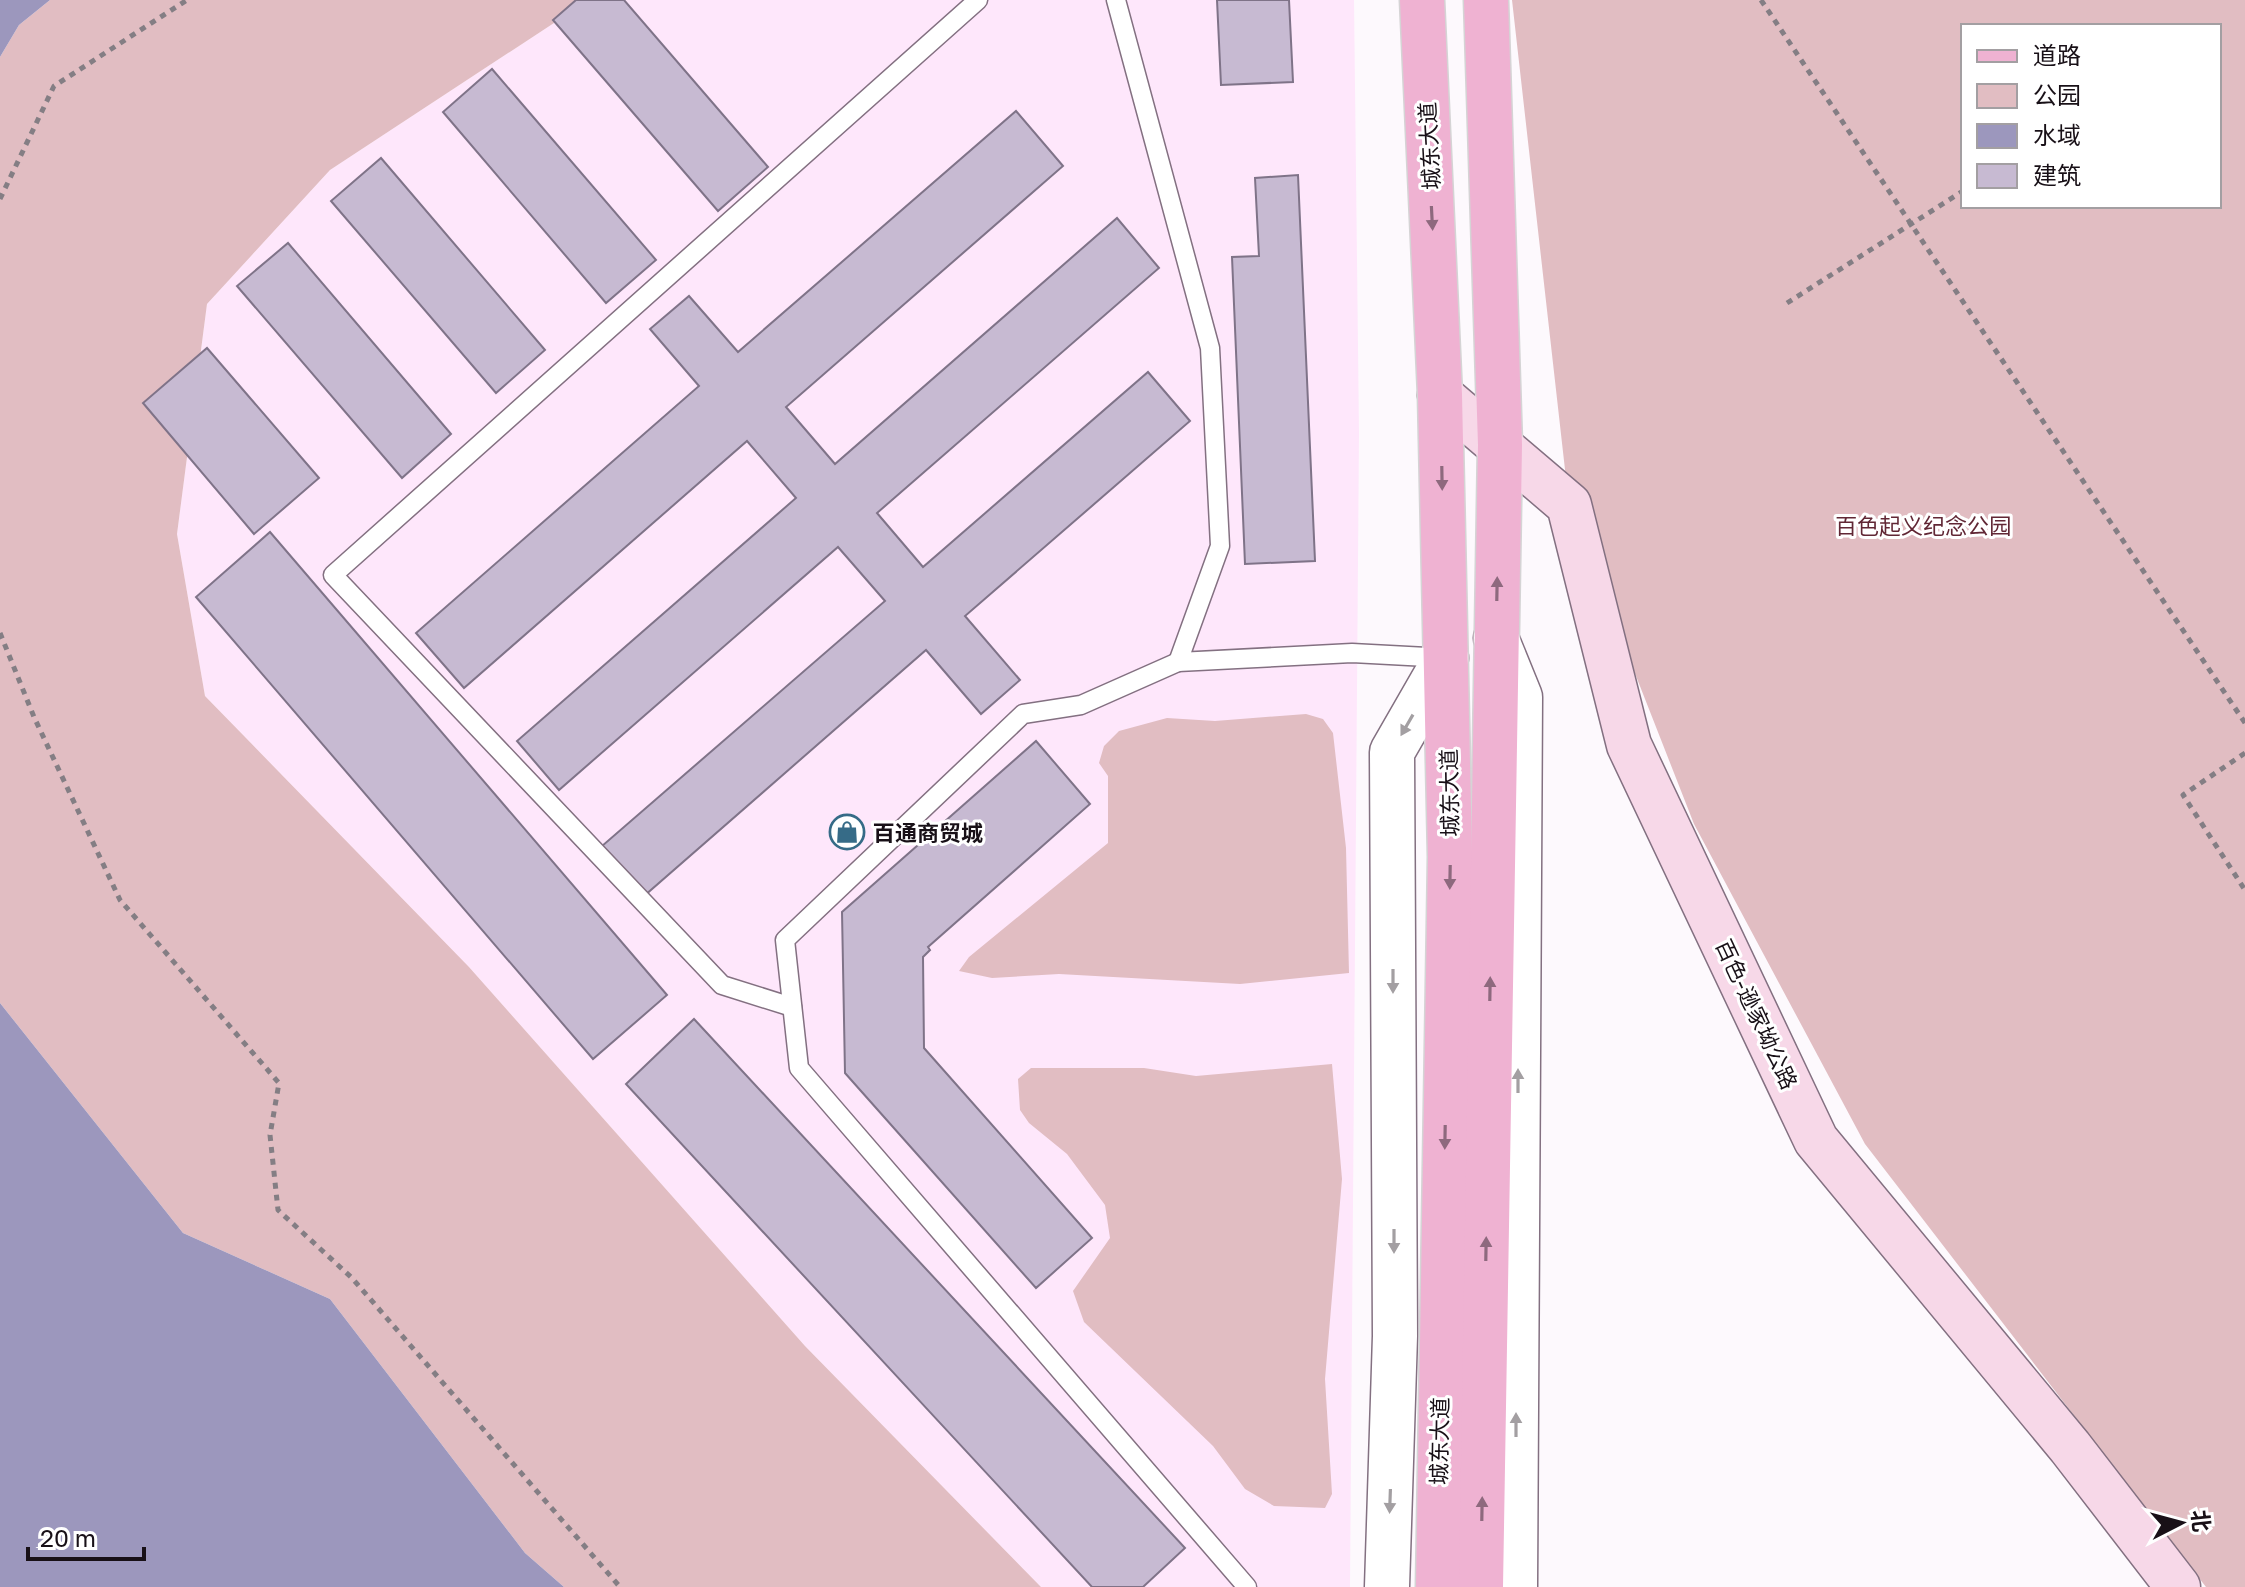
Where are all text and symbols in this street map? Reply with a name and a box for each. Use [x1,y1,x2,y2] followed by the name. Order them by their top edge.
[1961,24,2221,208] legend
[2033,40,2081,69] text: 道路
[2033,80,2081,109] text: 公园
[1413,101,1445,191] street label: 城东大道
[2033,120,2081,149] text: 水域
[2033,160,2081,189] text: 建筑
[1426,206,1439,231] one-way arrow
[1436,466,1448,491] one-way arrow
[1835,512,2011,539] park label: 百色起义纪念公园
[1491,576,1503,601] one-way arrow
[1401,714,1414,737] one-way arrow
[1435,749,1463,837] street label: 城东大道
[828,813,866,851] shop icon: 百通商贸城
[873,819,983,846] place label: 百通商贸城
[1444,865,1456,890] one-way arrow
[1710,935,1804,1093] street label: 百色-逊家坳公路
[1387,969,1399,994] one-way arrow
[1484,976,1496,1001] one-way arrow
[1512,1068,1524,1093] one-way arrow
[1438,1125,1451,1150] one-way arrow
[1388,1229,1400,1254] one-way arrow
[1480,1236,1492,1261] one-way arrow
[1425,1397,1453,1485] street label: 城东大道
[1510,1412,1522,1437] one-way arrow
[2141,1483,2221,1563] north arrow
[1383,1489,1396,1514] one-way arrow
[1476,1496,1489,1521] one-way arrow
[2187,1508,2216,1533] text: 北
[28,1511,144,1561] scale bar
[40,1523,96,1552] text: 20 m

